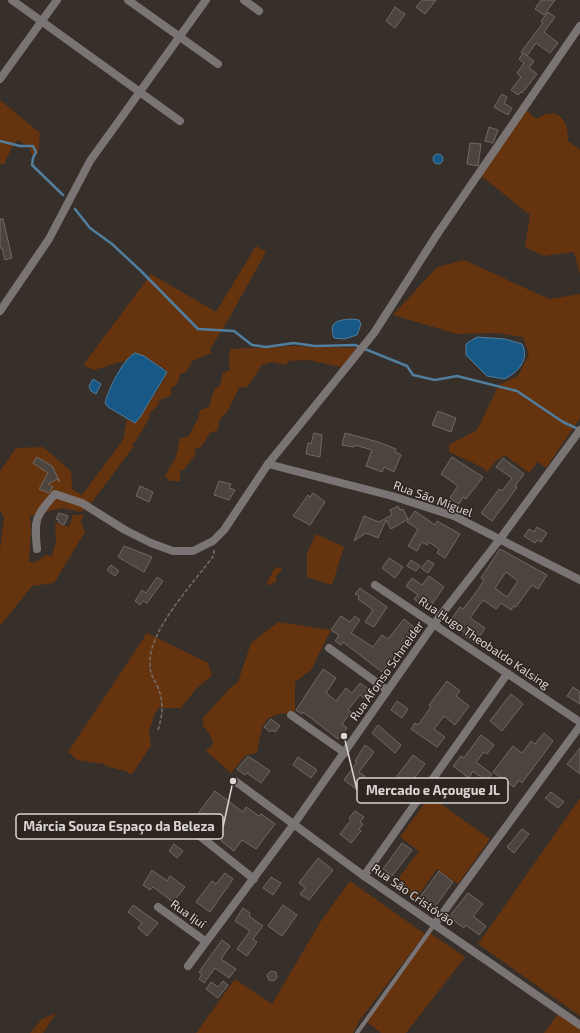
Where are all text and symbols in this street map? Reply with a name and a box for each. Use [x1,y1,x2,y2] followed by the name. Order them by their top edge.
[392,477,475,519] street label: Rua São Miguel
[416,593,553,691] street label: Rua Hugo Theobaldo Kalsing
[346,618,426,723] street label: Rua Afonso Schneider
[357,778,508,803] callout: Mercado e Açougue JL
[366,782,500,799] text: Mercado e Açougue JL
[16,814,223,839] callout: Márcia Souza Espaço da Beleza
[23,818,215,835] text: Márcia Souza Espaço da Beleza
[369,860,458,928] street label: Rua São Cristóvão
[168,896,210,932] street label: Rua Ijuí

